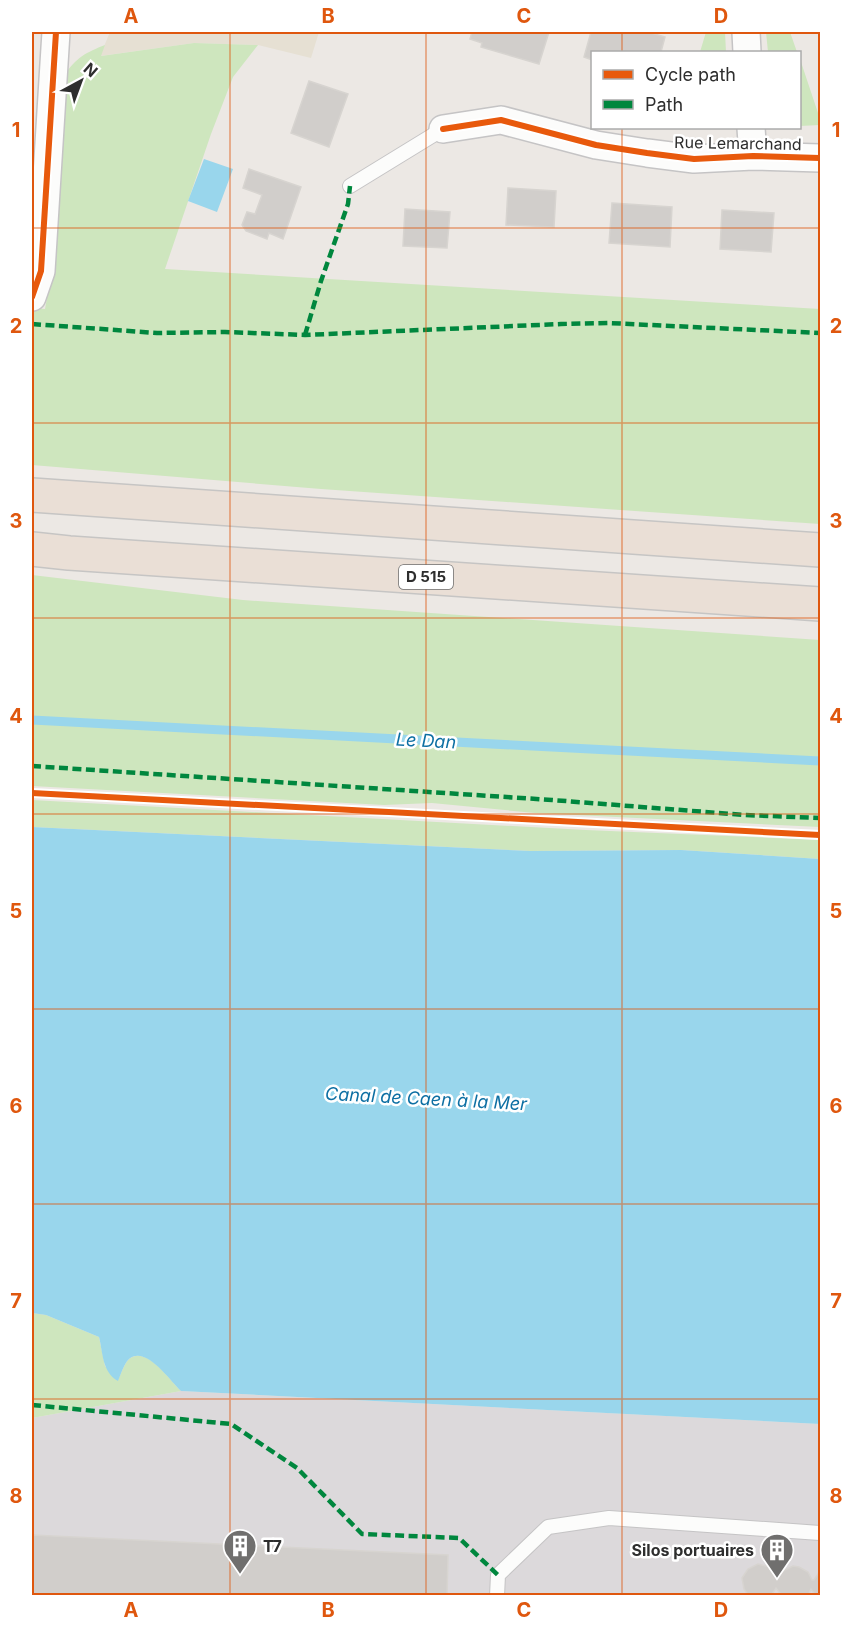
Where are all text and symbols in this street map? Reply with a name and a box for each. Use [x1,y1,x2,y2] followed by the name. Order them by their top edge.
[124,4,139,28] text: A
[321,4,335,28] text: B
[517,4,531,28] text: C
[714,4,728,28] text: D
[51,51,111,111] north arrow
[591,51,801,129] legend
[80,58,102,81] text: N
[645,64,736,85] text: Cycle path
[645,94,683,115] text: Path
[12,118,20,142] text: 1
[832,118,840,142] text: 1
[674,132,802,154] street label: Rue Lemarchand
[10,314,22,338] text: 2
[830,314,842,338] text: 2
[10,509,22,533] text: 3
[830,509,842,533] text: 3
[399,565,453,589] road number: D 515
[9,704,23,728] text: 4
[829,704,843,728] text: 4
[395,728,457,753] water label: Le Dan
[10,899,22,923] text: 5
[830,899,842,923] text: 5
[325,1083,529,1114] water label: Canal de Caen à la Mer
[10,1094,23,1118] text: 6
[830,1094,843,1118] text: 6
[10,1289,22,1313] text: 7
[830,1289,842,1313] text: 7
[9,1484,23,1508] text: 8
[829,1484,843,1508] text: 8
[222,1528,258,1575] building icon: T7
[759,1532,795,1579] building icon: Silos portuaires
[263,1536,282,1556] place label: T7
[632,1540,754,1560] place label: Silos portuaires
[124,1598,139,1622] text: A
[321,1598,335,1622] text: B
[517,1598,531,1622] text: C
[714,1598,728,1622] text: D

